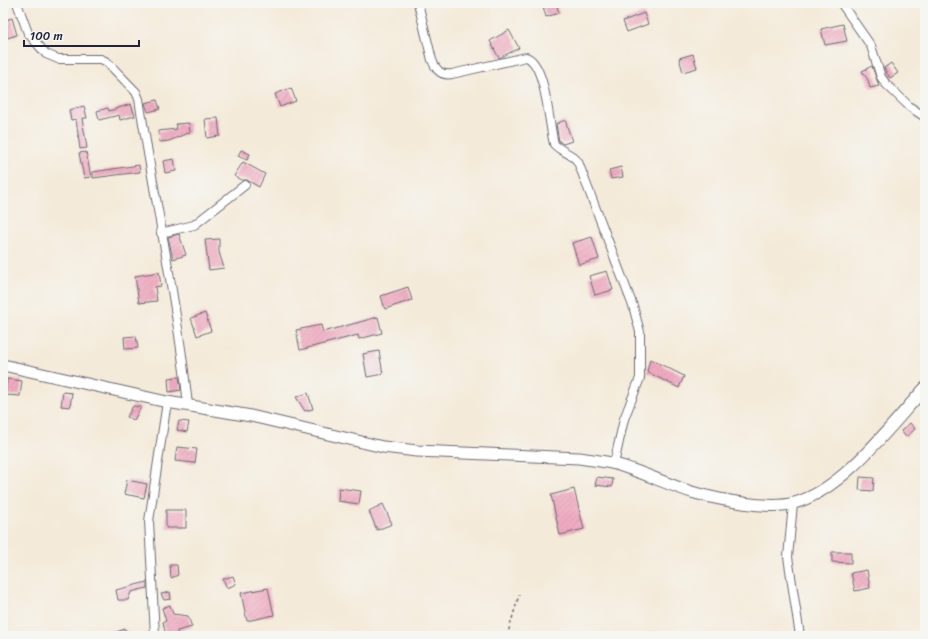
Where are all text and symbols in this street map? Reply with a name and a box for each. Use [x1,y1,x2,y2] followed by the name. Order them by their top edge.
[24,22,139,48] scale bar
[30,25,63,47] text: 100 m

